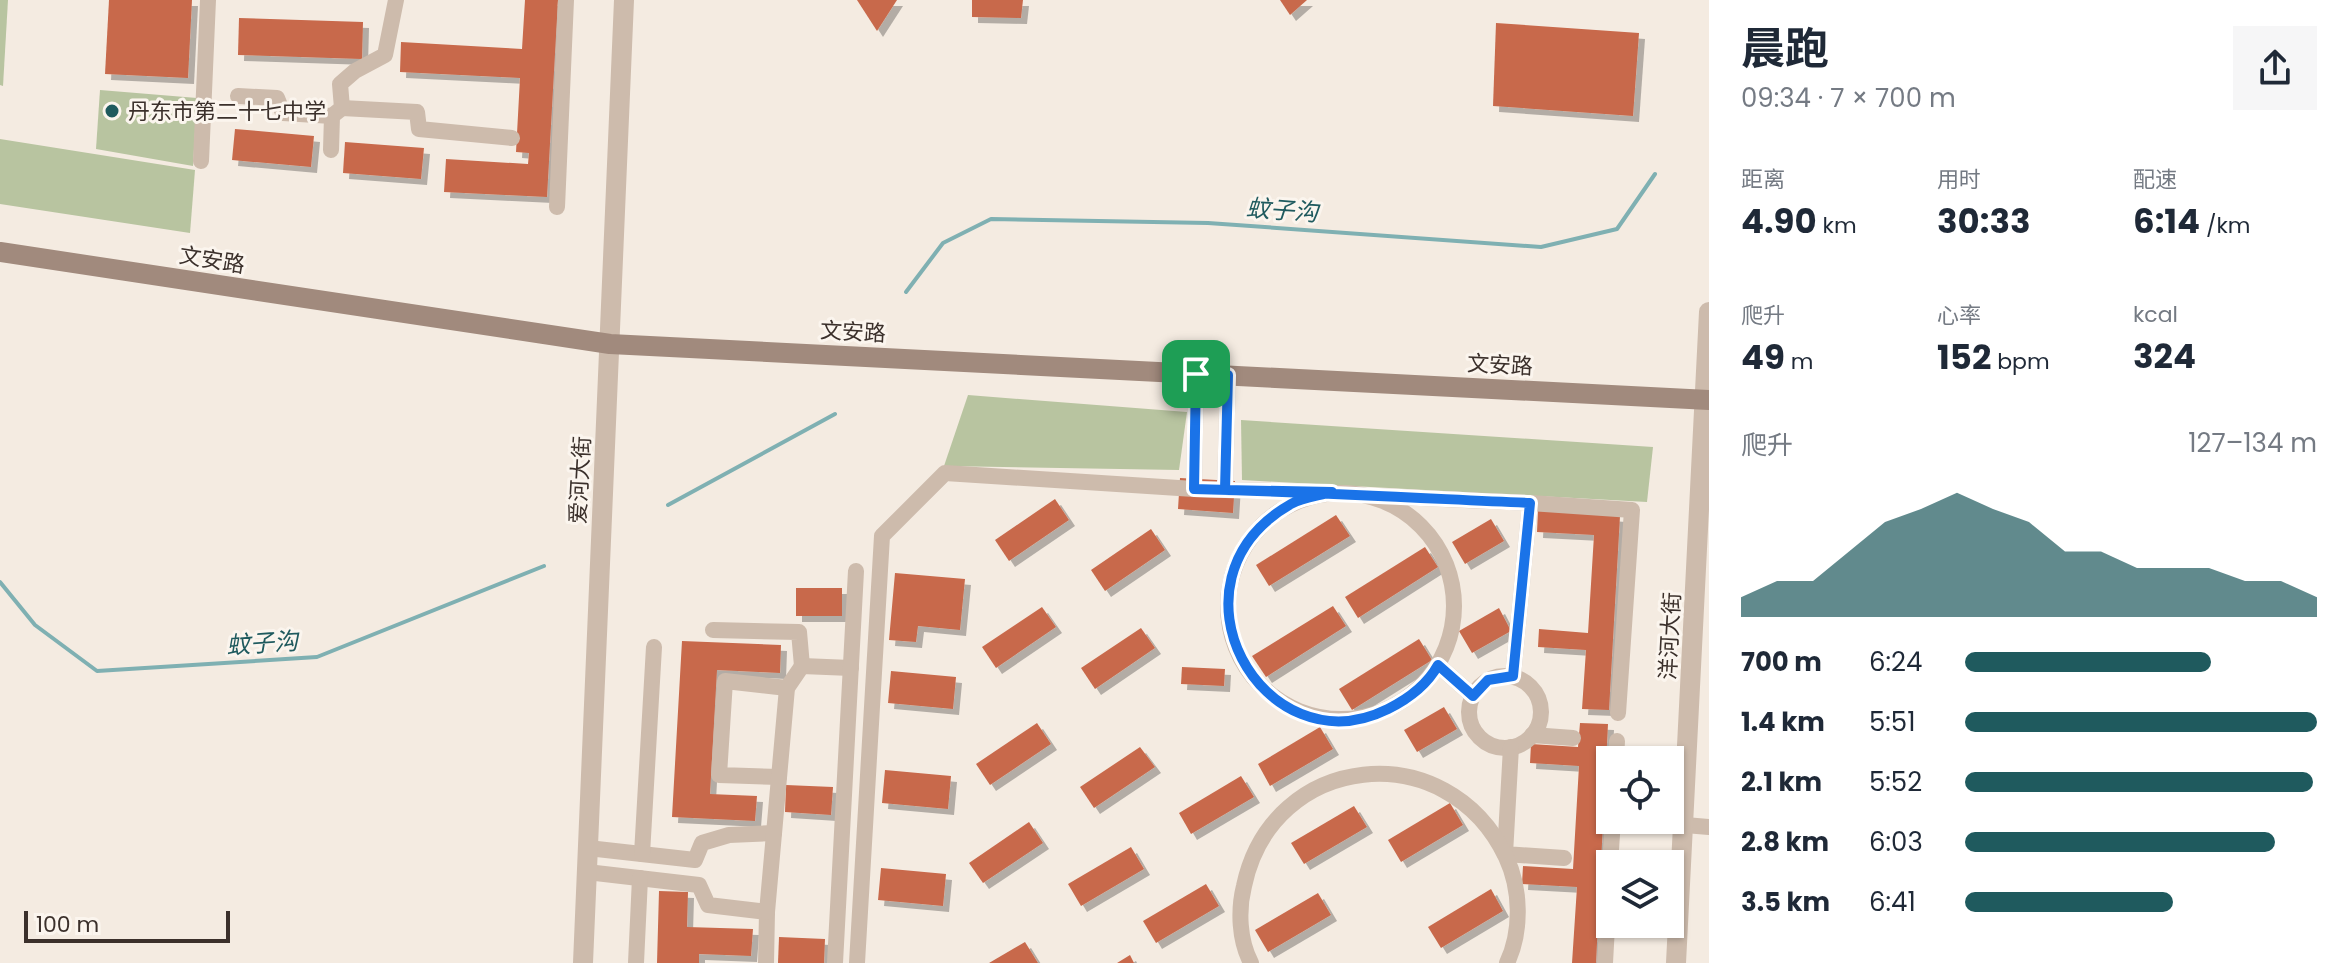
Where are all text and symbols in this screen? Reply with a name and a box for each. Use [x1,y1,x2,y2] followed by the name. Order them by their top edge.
[1741,18,1829,79] text: 晨跑
[2233,26,2317,110] button: share
[1741,80,1956,116] text: 09:34 · 7 × 700 m
[128,96,326,127] place label: 丹东市第二十七中学
[103,102,121,120] marker: 丹东市第二十七中学
[1741,164,1785,195] text: 距离
[1937,164,1981,195] text: 用时
[2133,164,2177,195] text: 配速
[1245,191,1322,229] water label: 蚊子沟
[1741,197,1817,245] text: 4.90
[1937,197,2031,245] text: 30:33
[2133,197,2200,245] text: 6:14
[1817,210,1857,241] text: km
[2200,210,2250,241] text: /km
[177,240,247,280] street label: 文安路
[2133,299,2178,330] text: kcal
[1741,300,1785,331] text: 爬升
[1937,300,1981,331] text: 心率
[819,315,887,349] street label: 文安路
[2133,332,2196,380] text: 324
[1741,333,1785,381] text: 49
[1937,333,1991,381] text: 152
[1162,340,1230,408] pin
[1785,346,1813,377] text: m
[1991,346,2050,377] text: bpm
[1466,348,1534,382] street label: 文安路
[1174,352,1218,396] icon: arrive
[2188,425,2317,461] text: 127–134 m
[1741,427,1793,463] text: 爬升
[562,435,598,525] street label: 爱河大街
[1652,591,1688,681] street label: 洋河大街
[225,624,302,662] water label: 蚊子沟
[1741,644,1822,680] text: 700 m
[1869,644,1922,680] text: 6:24
[1741,704,1825,740] text: 1.4 km
[1869,704,1916,740] text: 5:51
[1596,746,1684,938] map controls
[1596,746,1684,834] button: locate
[1741,764,1822,800] text: 2.1 km
[1869,764,1922,800] text: 5:52
[1741,824,1829,860] text: 2.8 km
[1869,824,1923,860] text: 6:03
[1596,850,1684,938] button: layers
[1741,884,1830,920] text: 3.5 km
[1869,884,1916,920] text: 6:41
[24,907,230,943] scale bar
[36,909,99,940] text: 100 m

